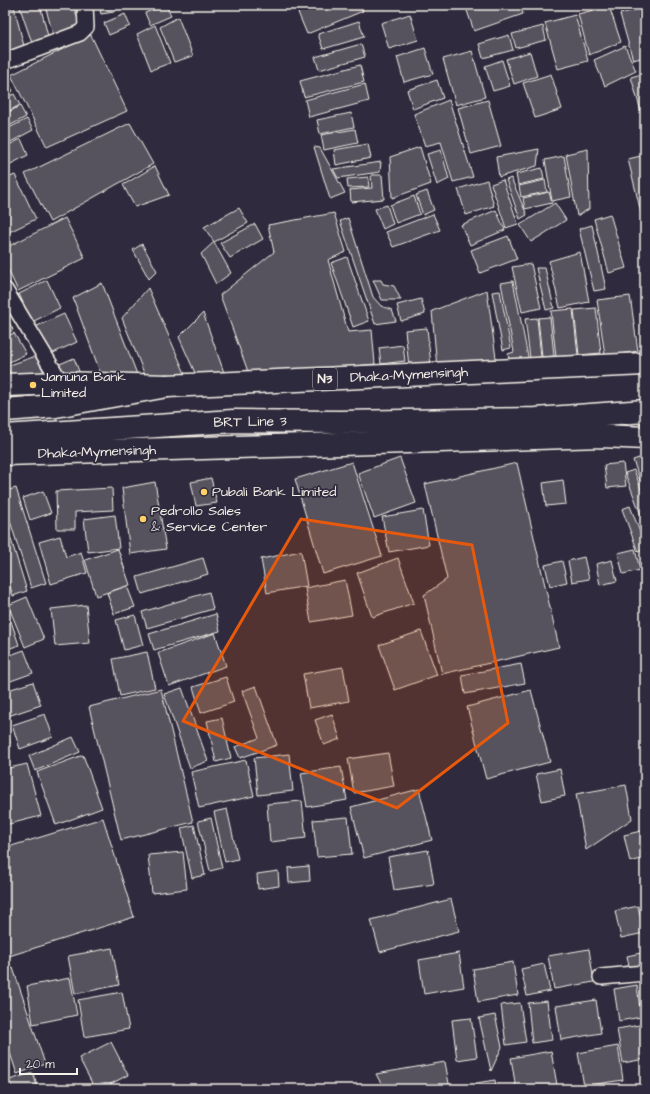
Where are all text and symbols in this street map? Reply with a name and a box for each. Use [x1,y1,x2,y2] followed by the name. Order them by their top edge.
[349,362,469,388] street label: Dhaka-Mymensingh
[41,367,126,403] place label: Jamuna Bank Limited
[313,368,337,390] road number: N3
[28,380,38,390] marker: Jamuna Bank Limited
[213,411,287,433] street label: BRT Line 3
[38,440,156,464] street label: Dhaka-Mymensingh
[212,482,336,502] place label: Pubali Bank Limited
[199,487,209,497] marker: Pubali Bank Limited
[151,501,267,537] place label: Pedrollo Sales & Service Center
[138,514,148,524] marker: Pedrollo Sales & Service Center
[20,1050,77,1076] scale bar
[26,1056,55,1073] text: 20 m

